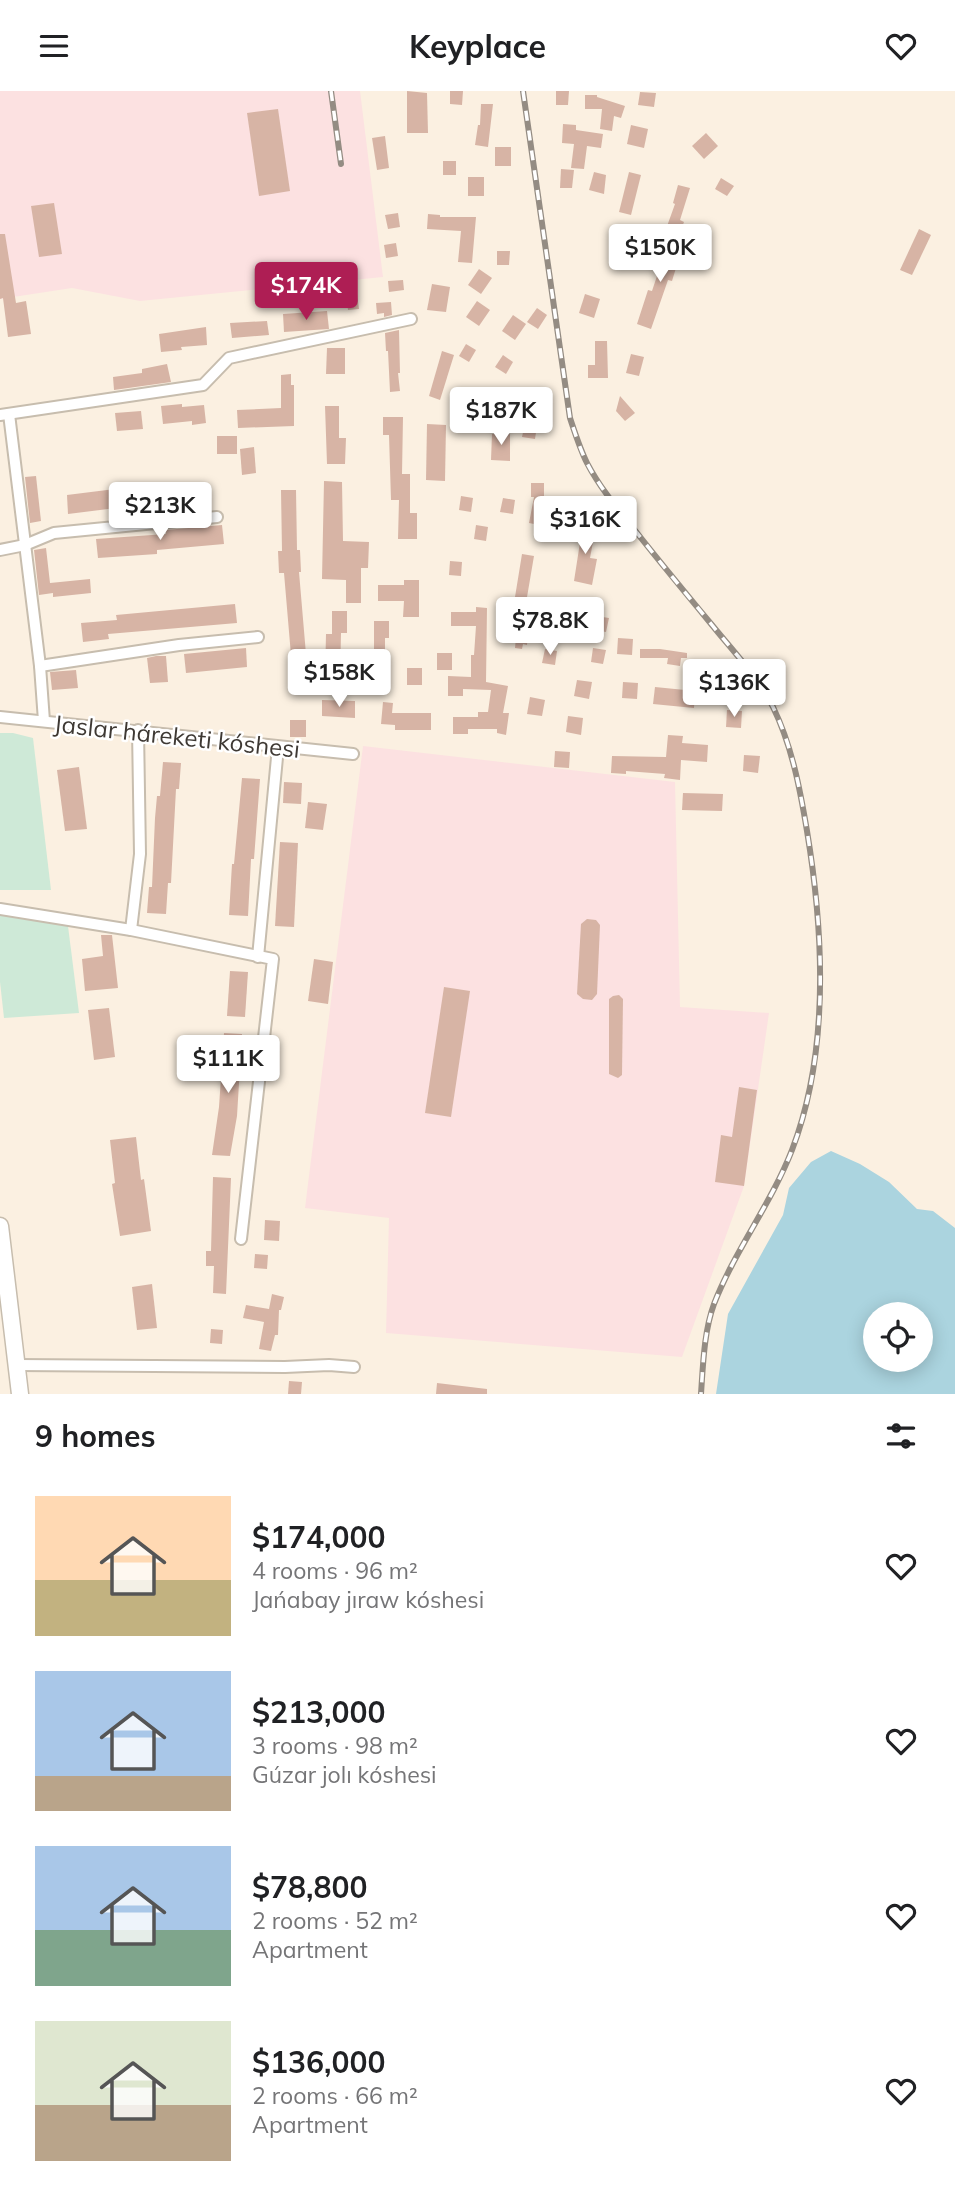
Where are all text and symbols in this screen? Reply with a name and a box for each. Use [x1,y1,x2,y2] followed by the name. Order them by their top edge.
[409,26,546,66] text: Keyplace
[35,27,73,65] icon: menu
[882,27,920,65] icon: heart
[611,225,709,284] pin: $150K
[625,232,695,261] text: $150K
[257,263,355,322] pin: $174K
[271,270,341,299] text: $174K
[452,387,550,447] pin: $187K
[466,395,536,424] text: $187K
[111,483,209,542] pin: $213K
[125,490,195,519] text: $213K
[536,497,634,556] pin: $316K
[550,504,620,533] text: $316K
[493,597,607,657] pin: $78.8K
[512,605,588,634] text: $78.8K
[290,649,388,709] pin: $158K
[304,657,374,686] text: $158K
[685,659,783,719] pin: $136K
[699,667,769,696] text: $136K
[52,708,302,764] street label: Jaslar háreketi kóshesi
[179,1035,277,1095] pin: $111K
[193,1043,263,1072] text: $111K
[863,1302,933,1372] map controls
[863,1302,933,1372] button: locate
[35,1417,156,1455] text: 9 homes
[882,1417,920,1455] icon: filters
[252,1518,385,1556] text: $174,000
[91,1524,175,1608] icon: home
[882,1547,920,1585] icon: heart
[252,1556,418,1585] text: 4 rooms · 96 m²
[252,1585,484,1614] text: Jańabay jıraw kóshesi
[252,1693,385,1731] text: $213,000
[91,1699,175,1783] icon: home
[882,1722,920,1760] icon: heart
[252,1731,418,1760] text: 3 rooms · 98 m²
[252,1760,437,1789] text: Gúzar jolı kóshesi
[252,1868,367,1906] text: $78,800
[91,1874,175,1958] icon: home
[882,1897,920,1935] icon: heart
[252,1906,418,1935] text: 2 rooms · 52 m²
[252,1935,368,1964] text: Apartment
[252,2043,385,2081] text: $136,000
[91,2049,175,2133] icon: home
[882,2072,920,2110] icon: heart
[252,2081,418,2110] text: 2 rooms · 66 m²
[252,2110,368,2139] text: Apartment

